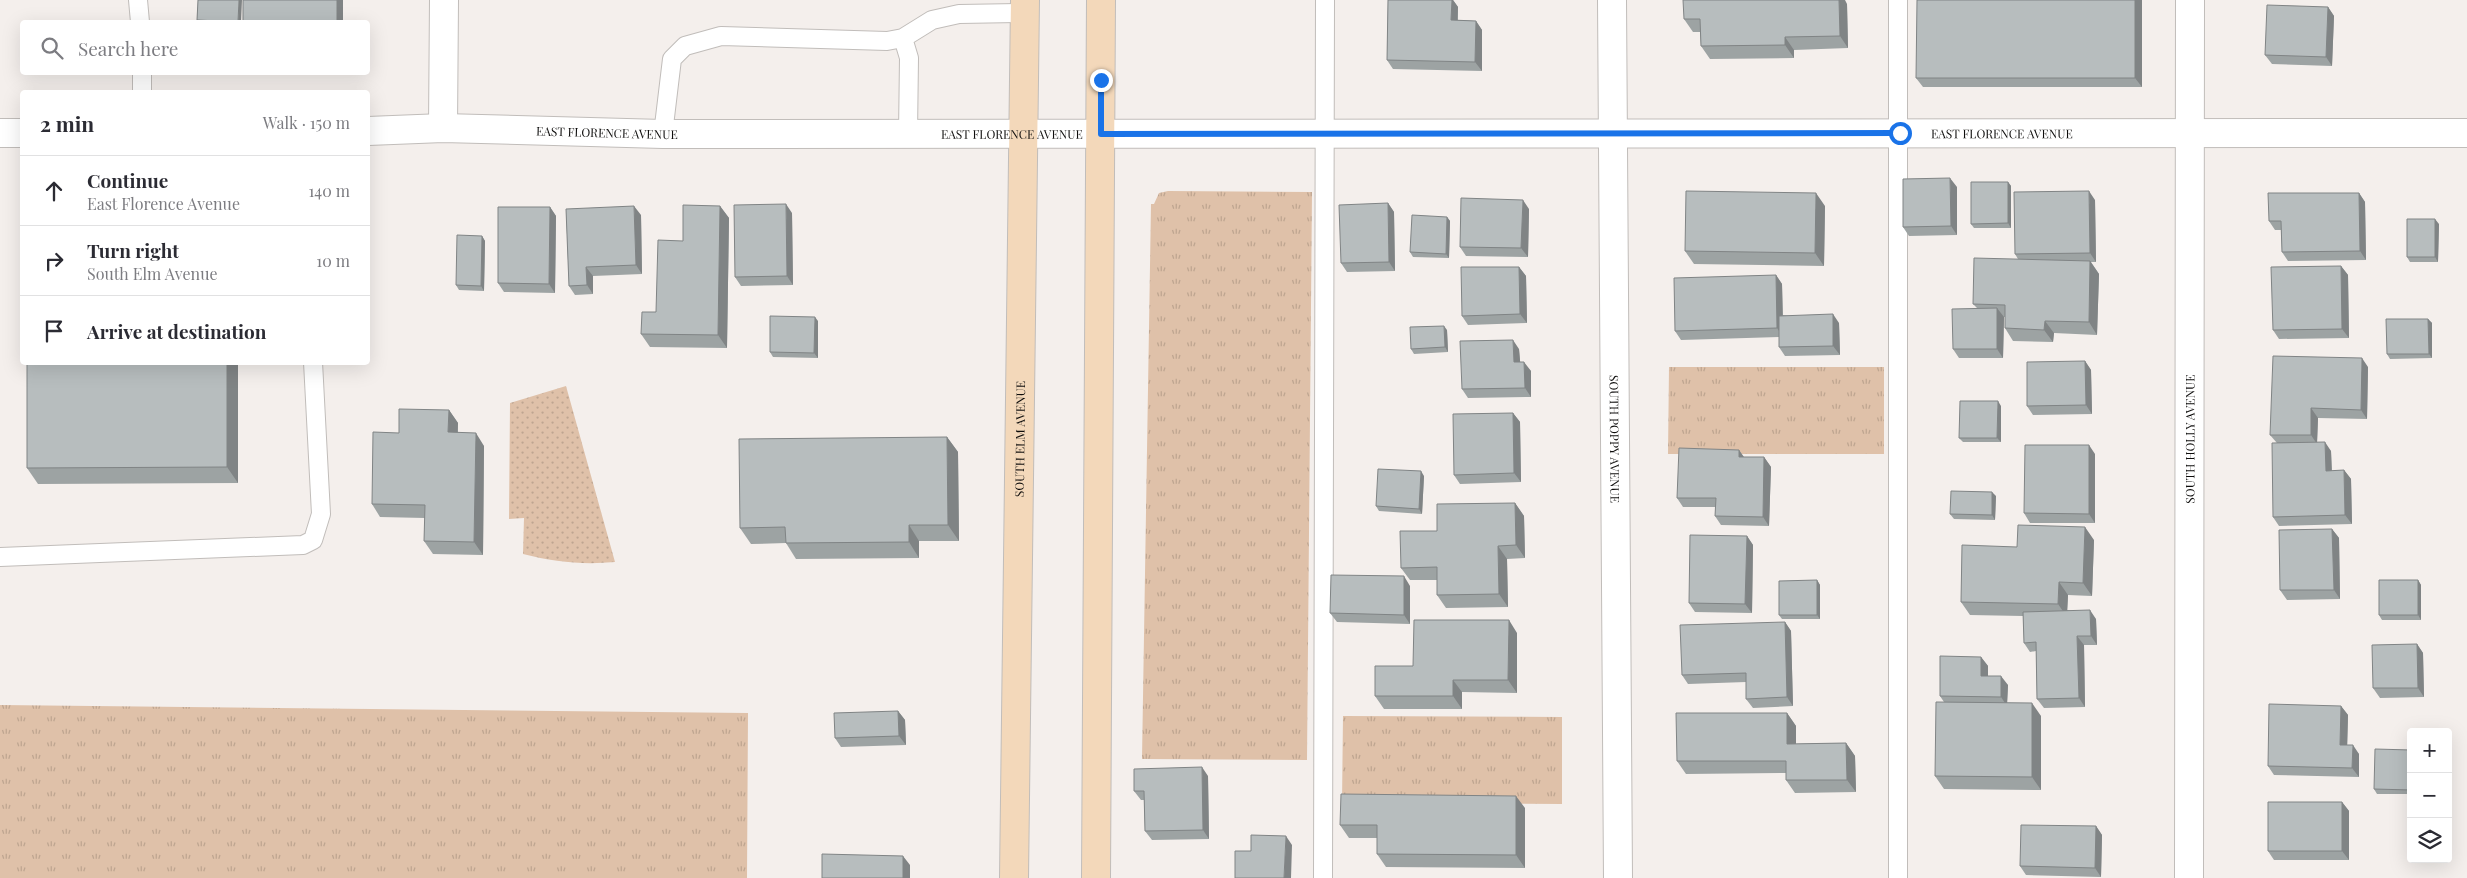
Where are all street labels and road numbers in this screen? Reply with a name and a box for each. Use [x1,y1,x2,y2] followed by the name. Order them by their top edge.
[536,123,678,142] street label: EAST FLORENCE AVENUE
[1931,125,2073,141] street label: EAST FLORENCE AVENUE
[941,126,1083,142] street label: EAST FLORENCE AVENUE
[2181,374,2198,504] street label: SOUTH HOLLY AVENUE
[1607,375,1623,503] street label: SOUTH POPPY AVENUE
[1011,381,1028,497] street label: SOUTH ELM AVENUE

